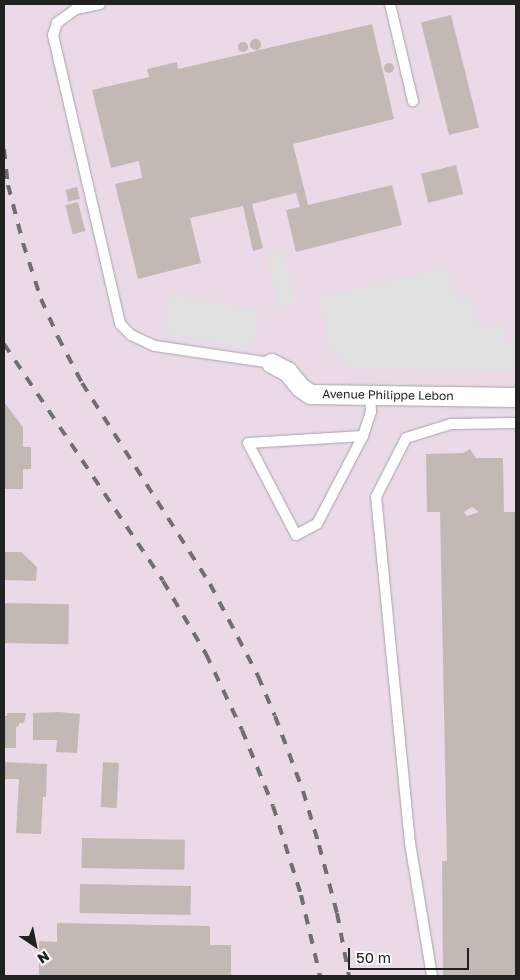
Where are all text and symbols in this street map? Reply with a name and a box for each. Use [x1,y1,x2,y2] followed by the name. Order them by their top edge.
[322,387,454,403] street label: Avenue Philippe Lebon
[10,920,60,970] north arrow
[350,938,471,970] scale bar
[35,948,53,968] text: N
[356,948,391,966] text: 50 m

